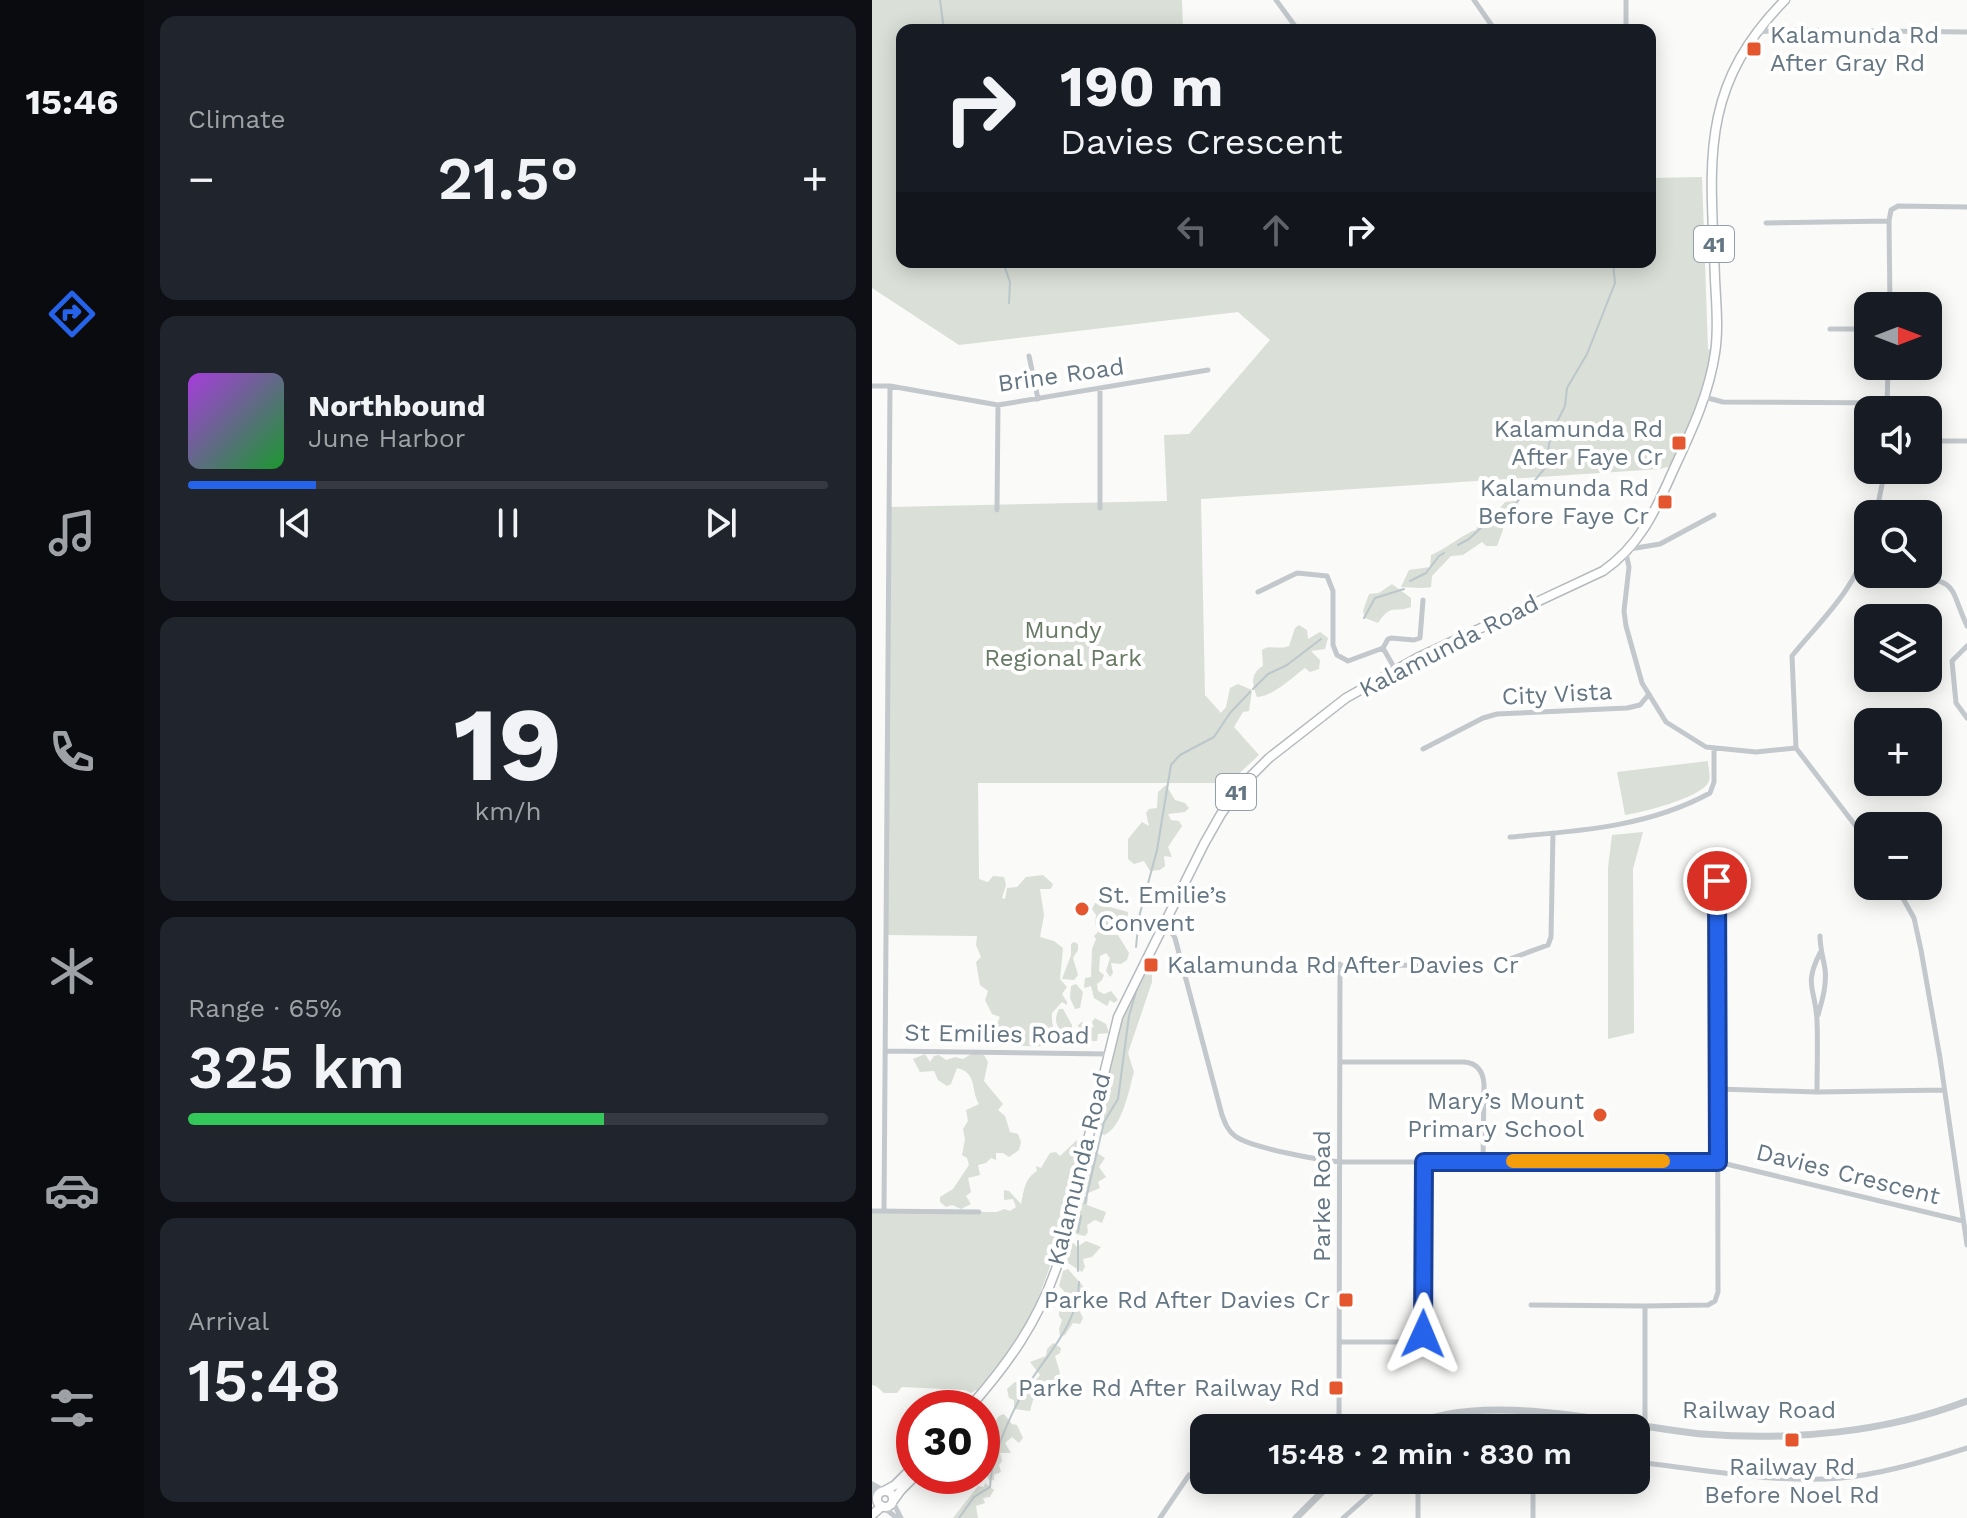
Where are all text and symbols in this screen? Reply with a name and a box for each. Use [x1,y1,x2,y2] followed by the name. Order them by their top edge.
[1770,21,1939,77] place label: Kalamunda Rd After Gray Rd
[1745,40,1763,58] marker: Kalamunda Rd After Gray Rd
[1060,54,1223,120] text: 190 m
[928,56,1032,160] icon: right
[26,81,118,123] text: 15:46
[188,104,286,134] text: Climate
[1060,121,1343,163] text: Davies Crescent
[437,143,579,214] text: 21.5°
[188,153,215,205] text: −
[801,153,828,205] text: +
[1170,208,1214,252] icon: left
[1254,208,1298,252] icon: ahead
[1338,208,1382,252] icon: right
[1694,226,1734,262] road number: 41
[44,286,100,342] icon: directions
[1854,292,1942,380] north arrow
[1854,292,1942,900] map controls
[996,352,1126,398] street label: Brine Road
[308,388,485,423] text: Northbound
[1854,396,1942,484] button: sound
[1494,415,1663,471] place label: Kalamunda Rd After Faye Cr
[308,423,465,453] text: June Harbor
[1670,434,1688,452] marker: Kalamunda Rd After Faye Cr
[1478,474,1649,530] place label: Kalamunda Rd Before Faye Cr
[1656,493,1674,511] marker: Kalamunda Rd Before Faye Cr
[1854,500,1942,588] button: search
[273,501,317,545] icon: previous
[486,501,530,545] icon: pause
[699,501,743,545] icon: next
[44,505,100,561] icon: music
[1355,589,1543,703] street label: Kalamunda Road
[1854,604,1942,692] button: layers
[984,616,1142,672] park label: Mundy Regional Park
[1501,677,1613,711] street label: City Vista
[454,683,562,805] text: 19
[1854,708,1942,796] button: +
[44,724,100,780] icon: phone
[1216,774,1256,810] road number: 41
[475,796,541,826] text: km/h
[1854,812,1942,900] button: −
[1683,847,1751,915] pin
[1695,859,1739,903] icon: arrive
[1098,881,1227,937] place label: St. Emilie’s Convent
[1073,900,1091,918] marker: St. Emilie’s Convent
[44,943,100,999] icon: climate
[1167,951,1519,979] place label: Kalamunda Rd After Davies Cr
[1142,956,1160,974] marker: Kalamunda Rd After Davies Cr
[188,993,342,1023] text: Range · 65%
[904,1018,1090,1050] street label: St Emilies Road
[188,1032,405,1103] text: 325 km
[1042,1070,1116,1268] street label: Kalamunda Road
[1407,1087,1585,1143] place label: Mary’s Mount Primary School
[1591,1106,1609,1124] marker: Mary’s Mount Primary School
[1308,1130,1336,1262] street label: Parke Road
[1753,1138,1943,1210] street label: Davies Crescent
[44,1162,100,1218] icon: car
[1044,1286,1330,1314] place label: Parke Rd After Davies Cr
[1337,1291,1355,1309] marker: Parke Rd After Davies Cr
[1381,1292,1465,1376] position arrow
[188,1306,269,1336] text: Arrival
[188,1345,341,1416] text: 15:48
[1018,1374,1320,1402] place label: Parke Rd After Railway Rd
[1327,1379,1345,1397] marker: Parke Rd After Railway Rd
[44,1380,100,1436] icon: filters
[896,1390,1000,1494] speed limit sign: 30
[1682,1396,1836,1424] street label: Railway Road
[1783,1431,1801,1449] marker: Railway Rd Before Noel Rd
[1268,1436,1572,1471] text: 15:48 · 2 min · 830 m
[1704,1453,1880,1509] place label: Railway Rd Before Noel Rd

